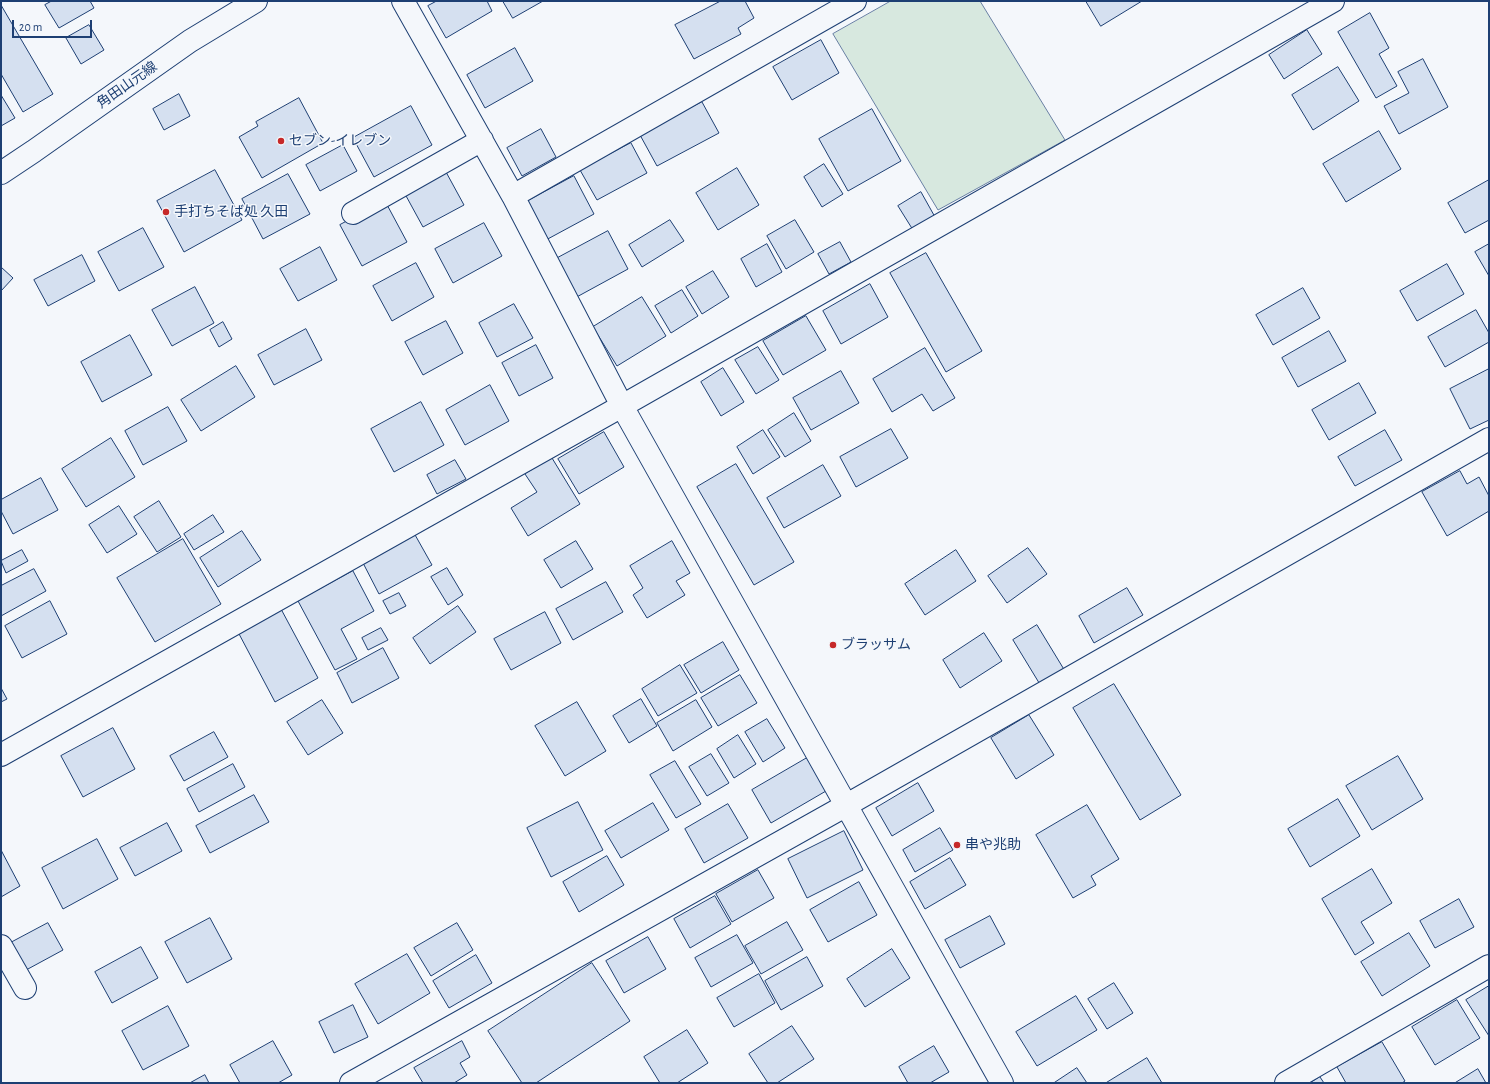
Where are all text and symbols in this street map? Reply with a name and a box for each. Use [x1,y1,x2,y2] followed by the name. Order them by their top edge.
[14,12,94,38] scale bar
[19,21,42,33] text: 20 m
[94,58,160,112] street label: 角田山元線
[289,133,391,149] place label: セブン-イレブン
[276,136,286,146] marker: セブン-イレブン
[174,204,288,220] place label: 手打ちそば処 久田
[161,207,171,217] marker: 手打ちそば処 久田
[841,637,911,653] place label: ブラッサム
[828,640,838,650] marker: ブラッサム
[965,837,1021,853] place label: 串や兆助
[952,840,962,850] marker: 串や兆助

